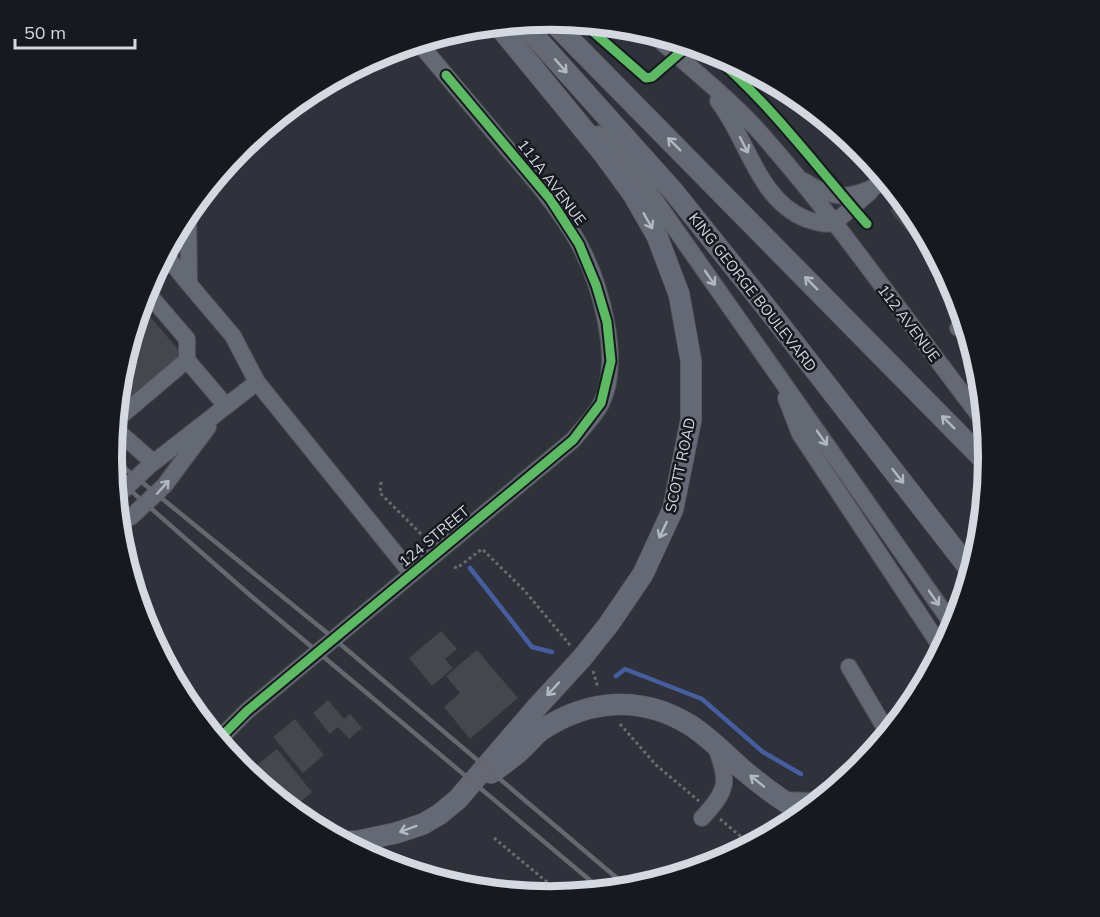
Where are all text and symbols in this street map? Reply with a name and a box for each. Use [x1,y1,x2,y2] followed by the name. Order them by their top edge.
[15,12,135,50] scale bar
[24,21,66,44] text: 50 m
[554,58,568,73] one-way arrow
[514,135,591,229] street label: 111A AVENUE
[738,136,750,153] one-way arrow
[667,137,681,152] one-way arrow
[685,209,821,375] street label: KING GEORGE BOULEVARD
[643,212,655,229] one-way arrow
[704,270,716,286] one-way arrow
[803,276,818,291] one-way arrow
[874,281,944,365] street label: 112 AVENUE
[940,415,955,430] one-way arrow
[661,416,699,514] street label: SCOTT ROAD
[816,429,828,446] one-way arrow
[891,468,904,484] one-way arrow
[156,479,170,494] one-way arrow
[395,501,473,571] street label: 124 STREET
[657,521,669,539] one-way arrow
[928,589,940,605] one-way arrow
[545,682,560,697] one-way arrow
[750,774,765,788] one-way arrow
[399,824,418,835] one-way arrow

